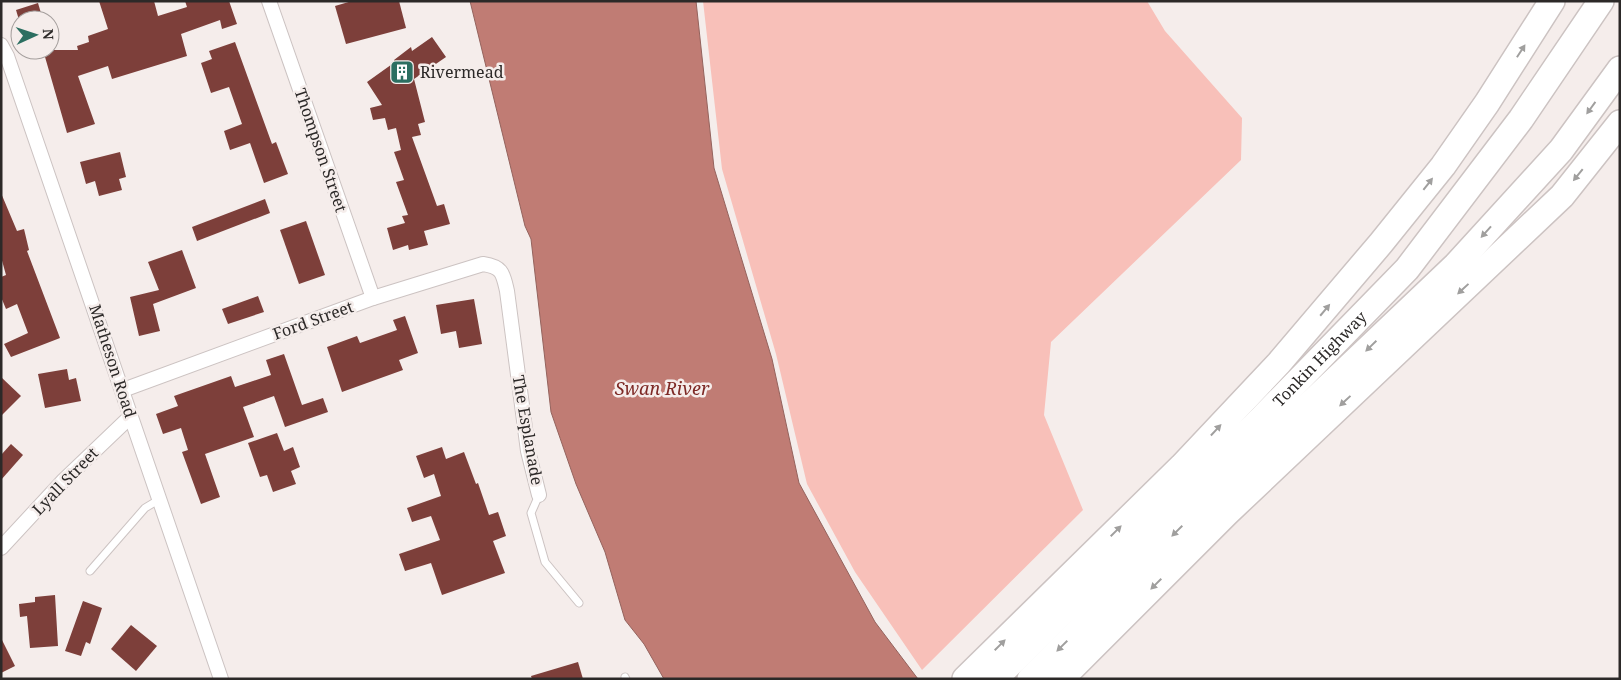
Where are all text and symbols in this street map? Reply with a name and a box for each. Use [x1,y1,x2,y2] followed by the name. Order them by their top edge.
[10,10,60,60] north arrow
[39,28,58,40] text: N
[1516,44,1525,58] one-way arrow
[389,59,415,85] building icon: Rivermead
[420,61,504,83] place label: Rivermead
[289,85,353,215] street label: Thompson Street
[1586,101,1596,115] one-way arrow
[1573,168,1584,181] one-way arrow
[1423,178,1433,191] one-way arrow
[1480,225,1492,237] one-way arrow
[1457,283,1469,295] one-way arrow
[270,295,357,345] street label: Ford Street
[84,302,142,421] street label: Matheson Road
[1319,303,1330,316] one-way arrow
[1268,305,1372,411] street label: Tonkin Highway
[1365,340,1377,352] one-way arrow
[507,373,549,487] street label: The Esplanade
[615,376,710,400] water label: Swan River
[1339,395,1351,407] one-way arrow
[1210,425,1222,437] one-way arrow
[27,442,103,520] street label: Lyall Street
[1110,525,1122,537] one-way arrow
[1172,525,1184,537] one-way arrow
[1150,578,1162,590] one-way arrow
[994,639,1006,651] one-way arrow
[1057,640,1069,652] one-way arrow

